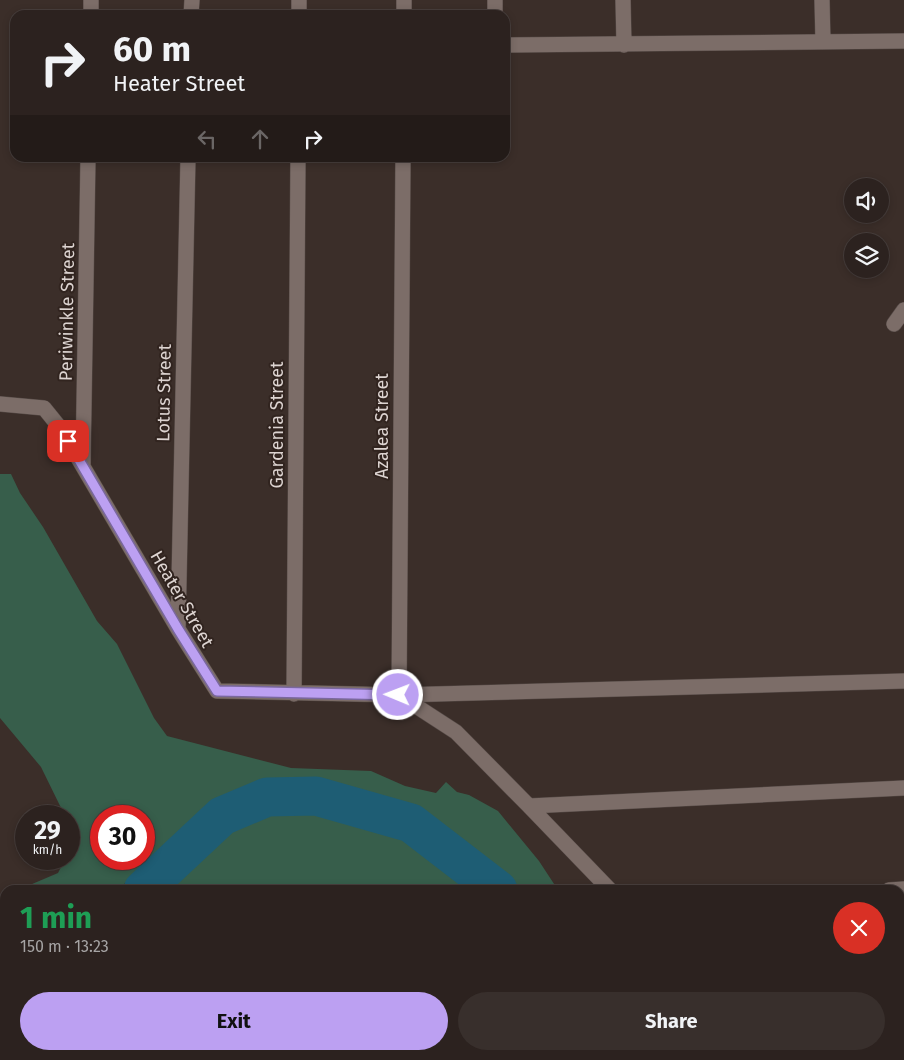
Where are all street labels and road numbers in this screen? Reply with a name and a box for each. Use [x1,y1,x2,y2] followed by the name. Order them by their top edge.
[55,242,79,381] street label: Periwinkle Street
[152,343,176,442] street label: Lotus Street
[266,361,288,489] street label: Gardenia Street
[371,373,393,479] street label: Azalea Street
[145,547,219,652] street label: Heater Street

